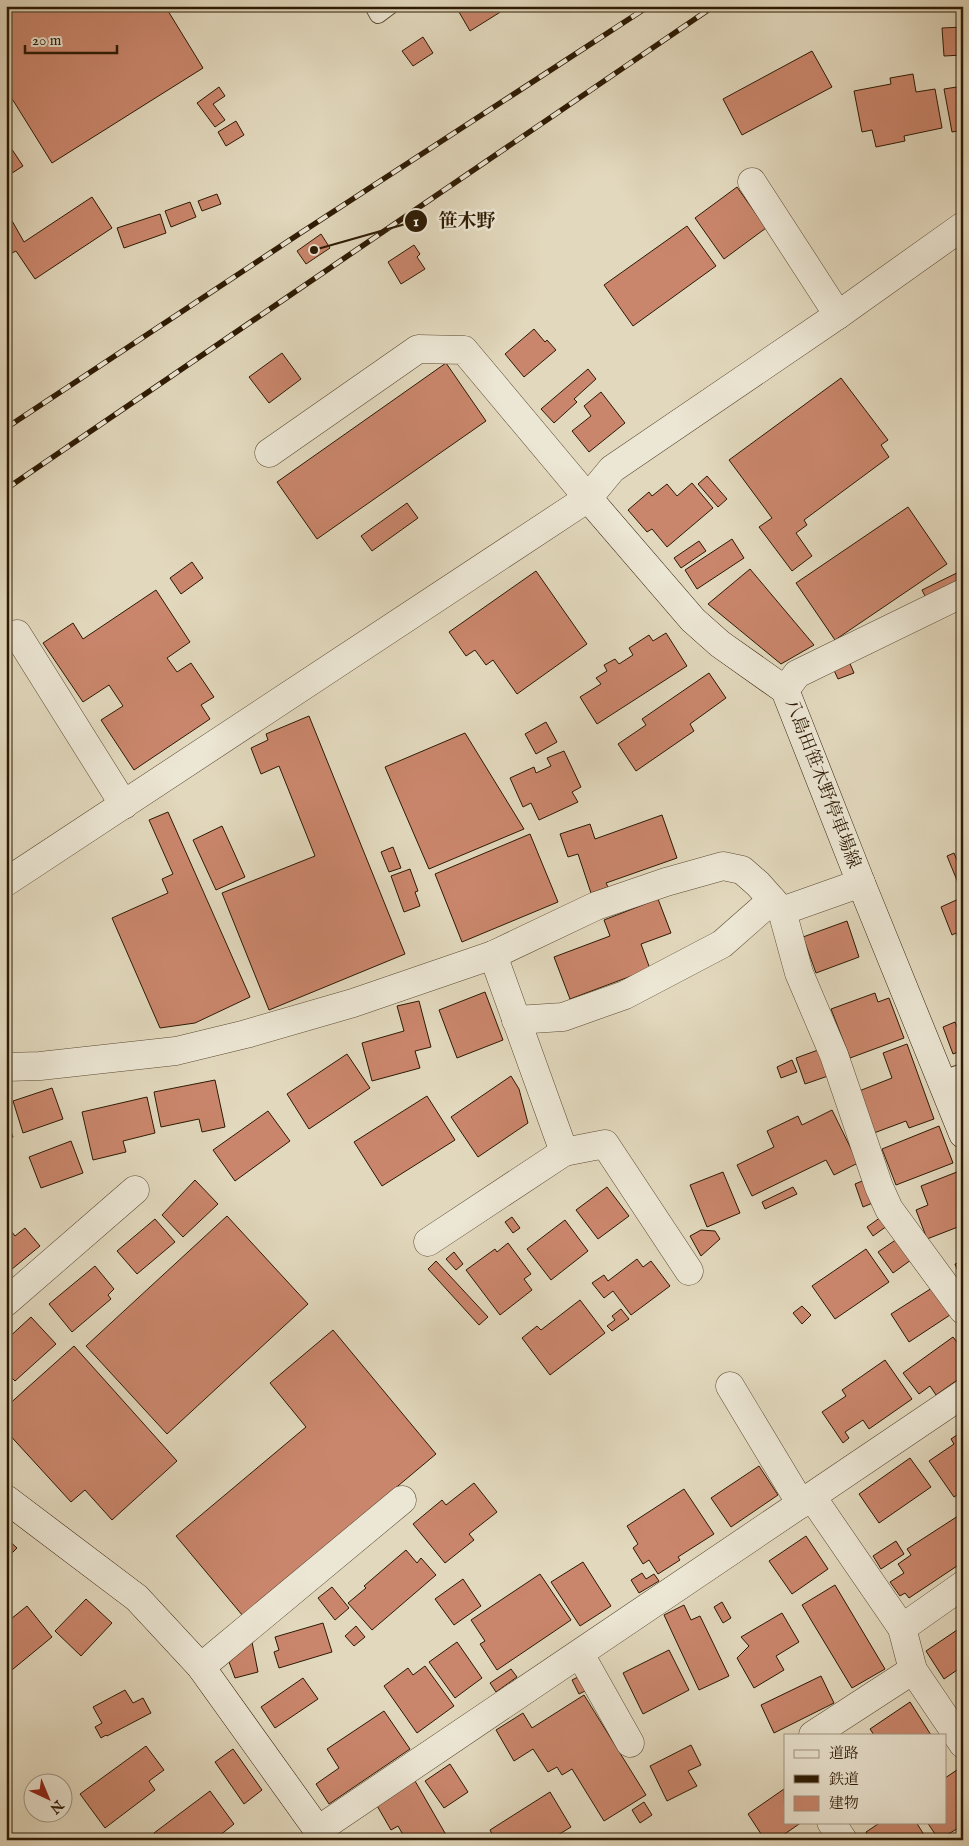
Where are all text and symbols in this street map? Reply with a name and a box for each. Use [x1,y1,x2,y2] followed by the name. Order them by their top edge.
[25,22,118,54] scale bar
[32,31,62,50] text: 20 m
[403,204,505,238] callout: 笹木野
[438,210,496,234] text: 笹木野
[413,212,419,231] text: 1
[779,696,865,872] street label: 八島田笹木野停車場線
[784,1734,946,1824] legend
[829,1744,859,1763] text: 道路
[829,1770,859,1789] text: 鉄道
[22,1774,72,1824] north arrow
[829,1794,859,1813] text: 建物
[46,1795,68,1817] text: N

